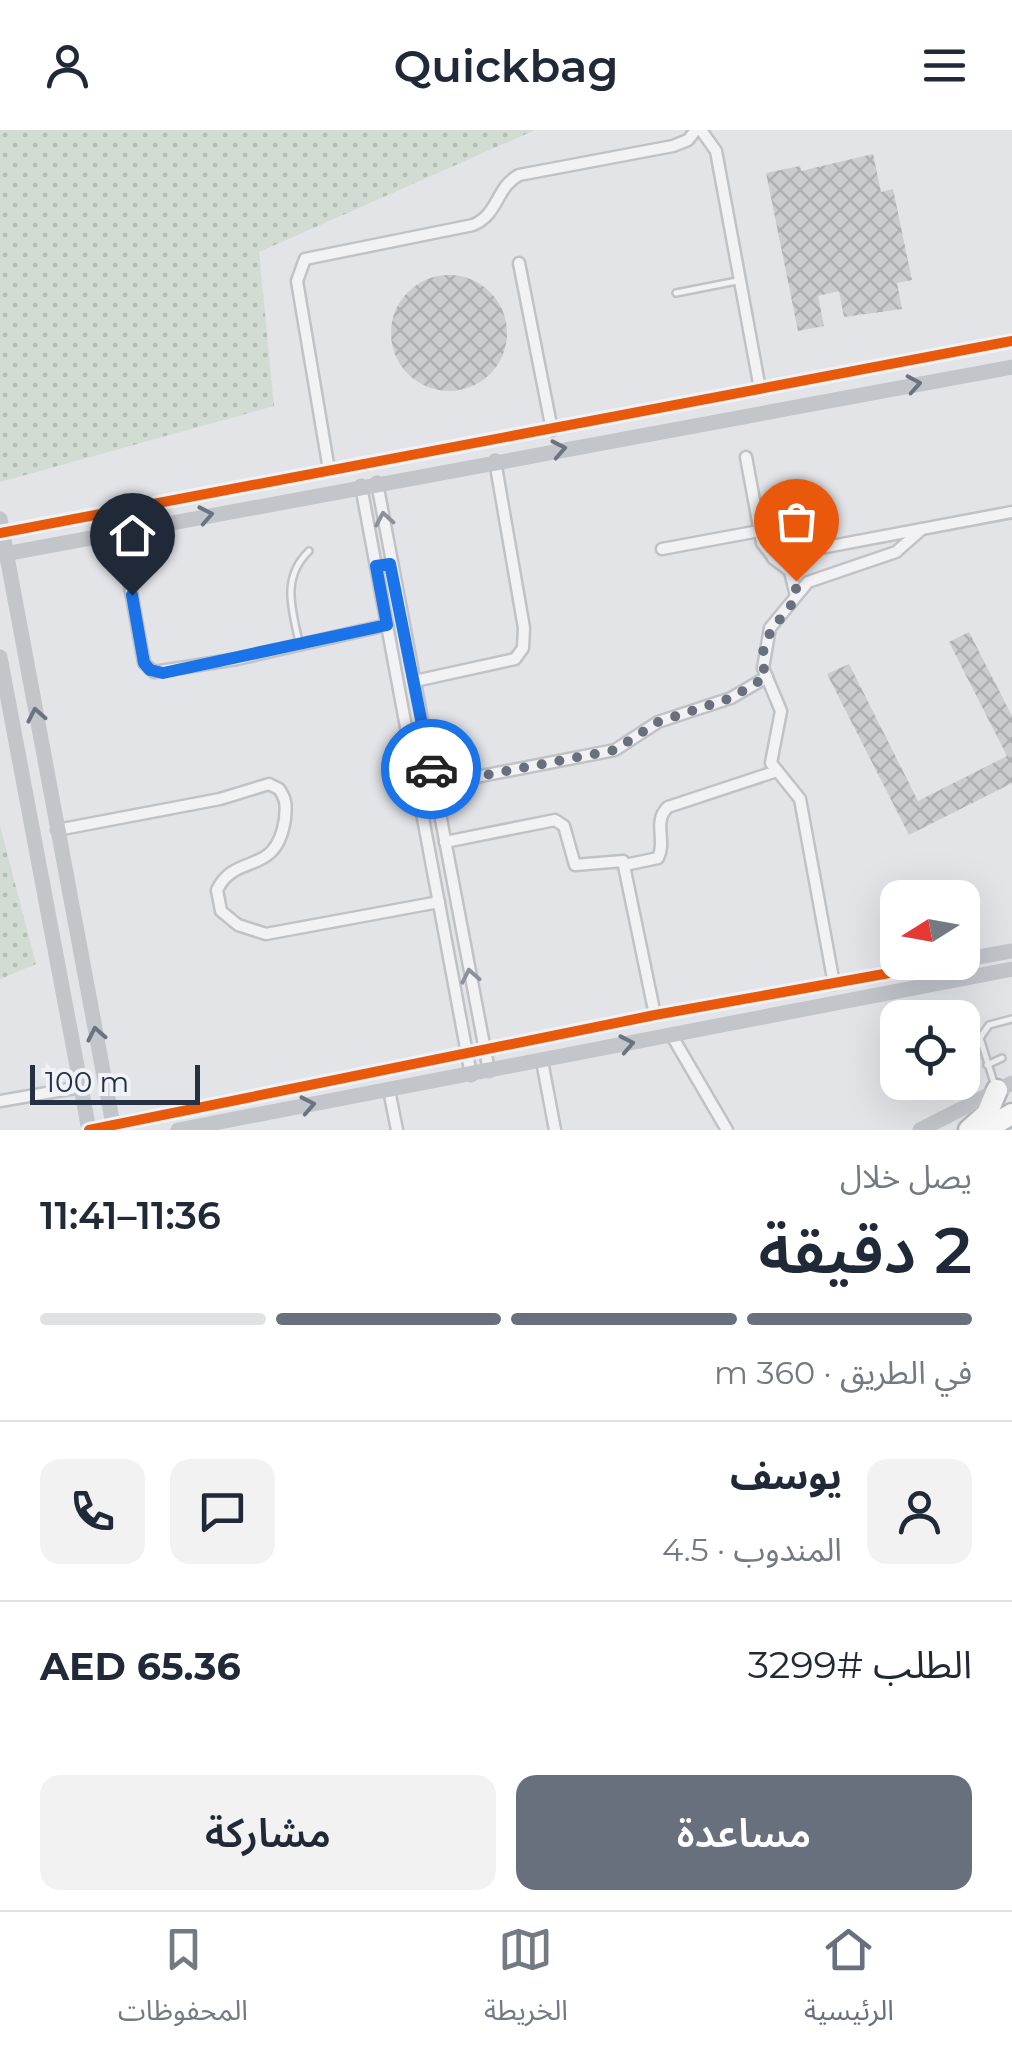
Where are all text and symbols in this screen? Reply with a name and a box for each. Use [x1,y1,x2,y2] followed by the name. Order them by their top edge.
[40,38,95,93] icon: person
[393,38,619,93] text: Quickbag
[917,38,972,93] icon: menu
[905,374,922,395] one-way arrow
[551,439,568,460] one-way arrow
[754,479,839,582] pin
[90,493,175,596] pin
[769,494,824,549] icon: bag
[197,505,214,526] one-way arrow
[105,508,160,563] icon: home
[374,511,395,527] one-way arrow
[26,707,47,723] one-way arrow
[381,719,481,819] courier
[404,742,459,797] icon: car
[880,880,980,980] north arrow
[880,880,980,1100] map controls
[461,967,482,984] one-way arrow
[880,1000,980,1100] button: locate
[86,1026,107,1042] one-way arrow
[618,1035,635,1056] one-way arrow
[30,1060,200,1104] scale bar
[45,1065,129,1099] text: 100 m
[299,1096,316,1117] one-way arrow
[840,1157,972,1196] text: يصل خلال
[40,1192,221,1239] text: 11:36–11:41
[759,1210,972,1289] text: 2 دقيقة
[714,1353,972,1392] text: في الطريق · 360 m
[730,1452,842,1499] text: يوسف
[40,1459,145,1564] button: phone
[170,1459,275,1564] button: chat
[867,1459,972,1564] button: person
[662,1530,842,1569] text: المندوب · 4.5
[748,1641,972,1688] text: الطلب #3299
[40,1643,241,1690] text: AED 65.36
[40,1775,496,1890] button: مشاركة
[516,1775,972,1890] button: مساعدة
[118,1922,248,2041] tab: المحفوظات
[484,1922,568,2041] tab: الخريطة
[804,1922,894,2041] tab: الرئيسية

